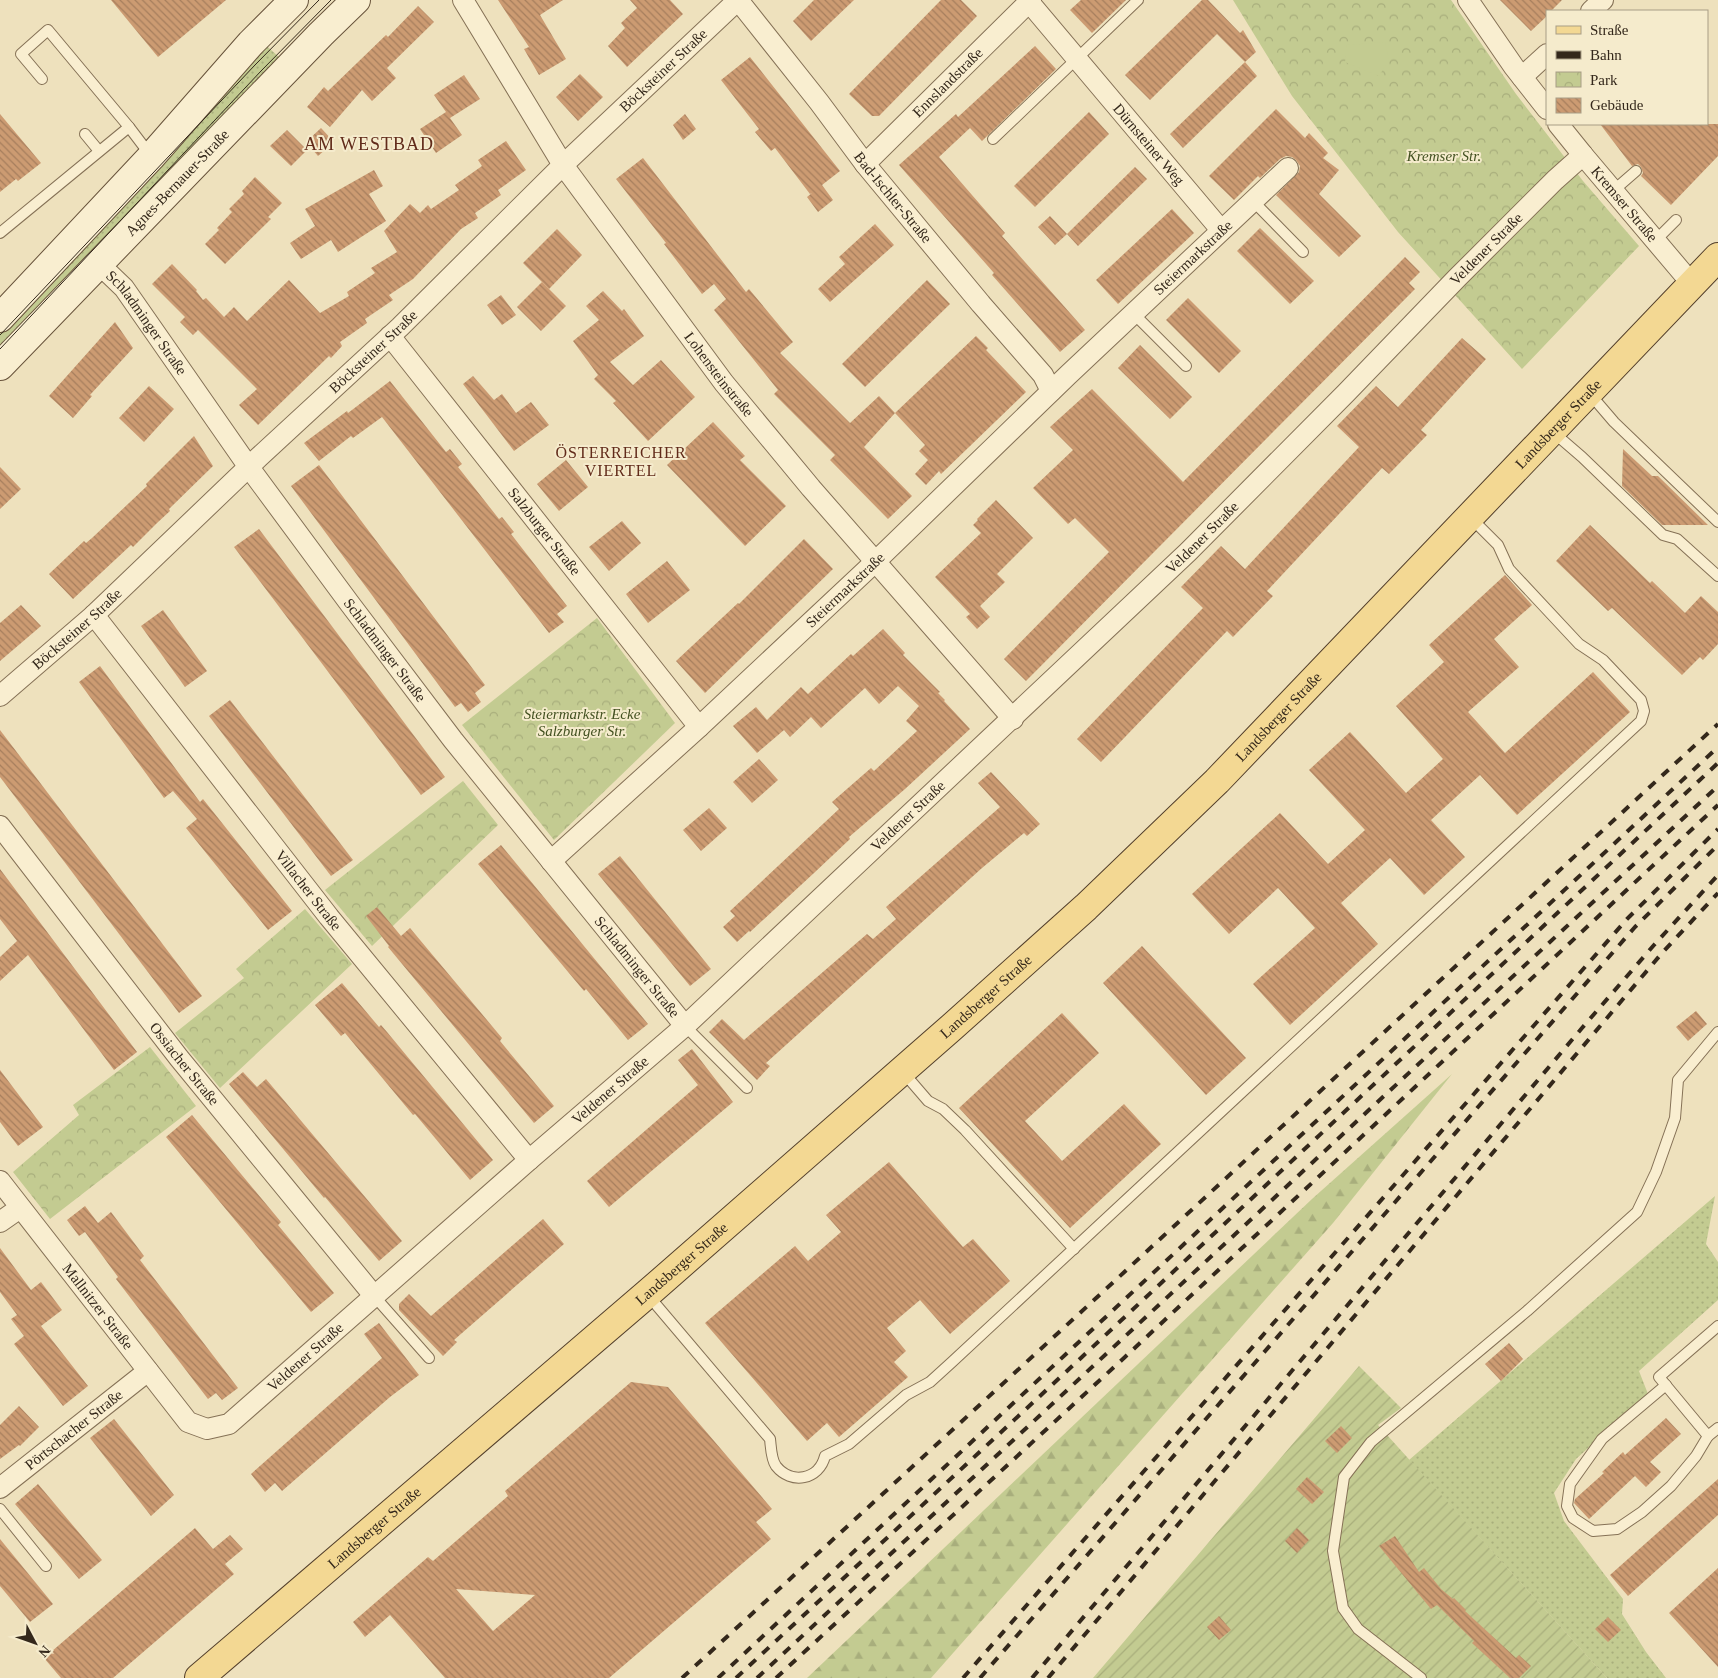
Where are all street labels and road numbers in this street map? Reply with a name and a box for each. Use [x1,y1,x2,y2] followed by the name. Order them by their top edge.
[616,25,710,115] street label: Böcksteiner Straße
[909,44,986,120] street label: Ennslandstraße
[1110,100,1188,189] street label: Dürnsteiner Weg
[122,126,232,239] street label: Agnes-Bernauer-Straße
[851,149,935,246] street label: Bad-Ischler-Straße
[1588,163,1661,245] street label: Kremser Straße
[1447,209,1526,288] street label: Veldener Straße
[1150,217,1236,298] street label: Steiermarkstraße
[103,267,190,378] street label: Schladminger Straße
[326,307,420,396] street label: Böcksteiner Straße
[681,329,757,420] street label: Lohensteinstraße
[1512,376,1605,472] street label: Landsberger Straße
[505,484,584,579] street label: Salzburger Straße
[1162,498,1242,577] street label: Veldener Straße
[803,549,888,631] street label: Steiermarkstraße
[29,585,125,673] street label: Böcksteiner Straße
[341,595,429,705] street label: Schladminger Straße
[1232,669,1325,764] street label: Landsberger Straße
[868,777,948,855] street label: Veldener Straße
[272,847,345,934] street label: Villacher Straße
[591,913,683,1021] street label: Schladminger Straße
[937,951,1035,1041] street label: Landsberger Straße
[147,1019,223,1109] street label: Ossiacher Straße
[569,1053,652,1128] street label: Veldener Straße
[632,1219,731,1308] street label: Landsberger Straße
[59,1260,136,1353] street label: Mallnitzer Straße
[264,1319,347,1394] street label: Veldener Straße
[22,1386,126,1473] street label: Pörtschacher Straße
[325,1483,424,1572] street label: Landsberger Straße

